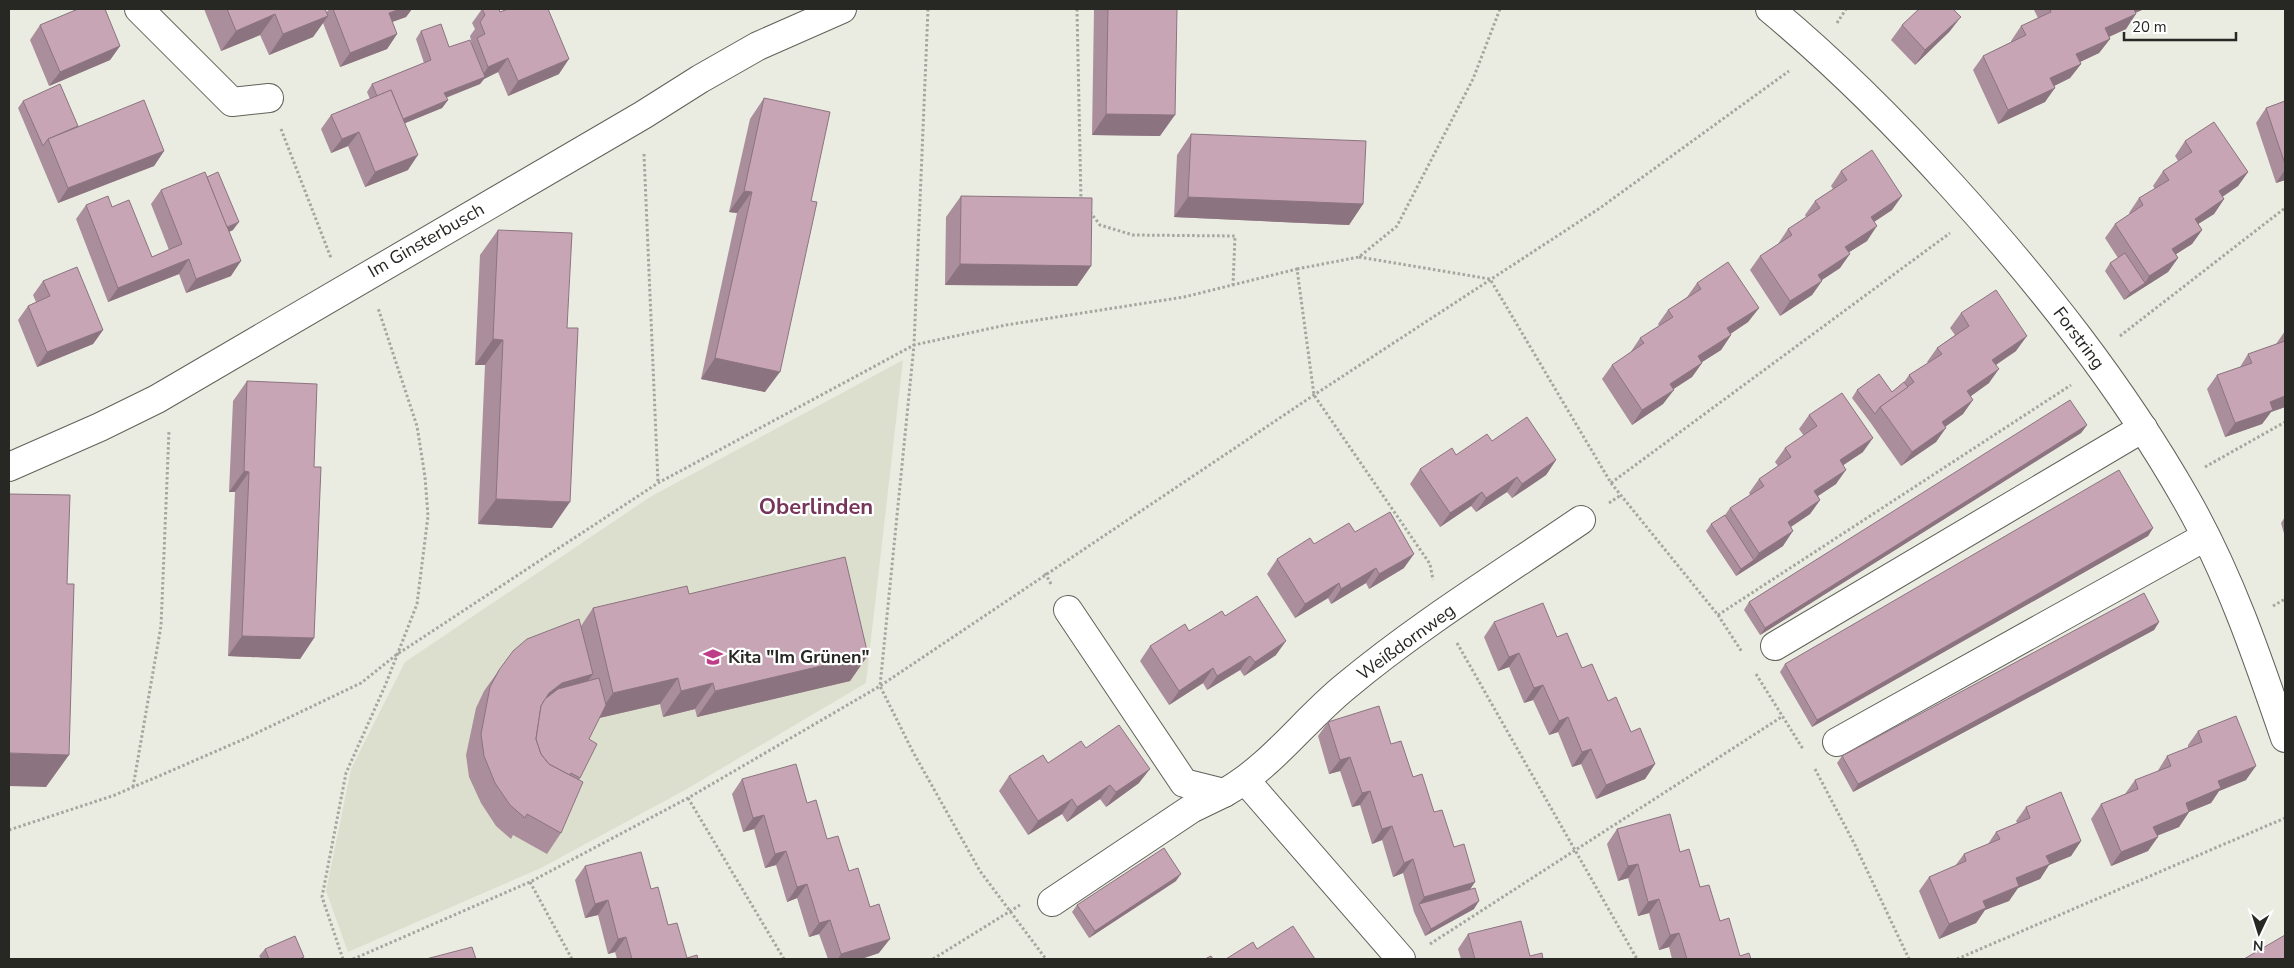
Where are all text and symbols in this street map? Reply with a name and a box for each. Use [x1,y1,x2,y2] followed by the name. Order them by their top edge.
[2124,10,2236,42] scale bar
[2132,17,2167,37] text: 20 m
[363,197,489,283] street label: Im Ginsterbusch
[2048,302,2110,374] street label: Forstring
[759,492,873,522] district label: Oberlinden
[1352,598,1460,686] street label: Weißdornweg
[728,645,870,669] place label: Kita "Im Grünen"
[702,646,724,668] school or university icon: Kita "Im Grünen"
[2234,908,2284,958] north arrow
[2252,936,2264,955] text: N

